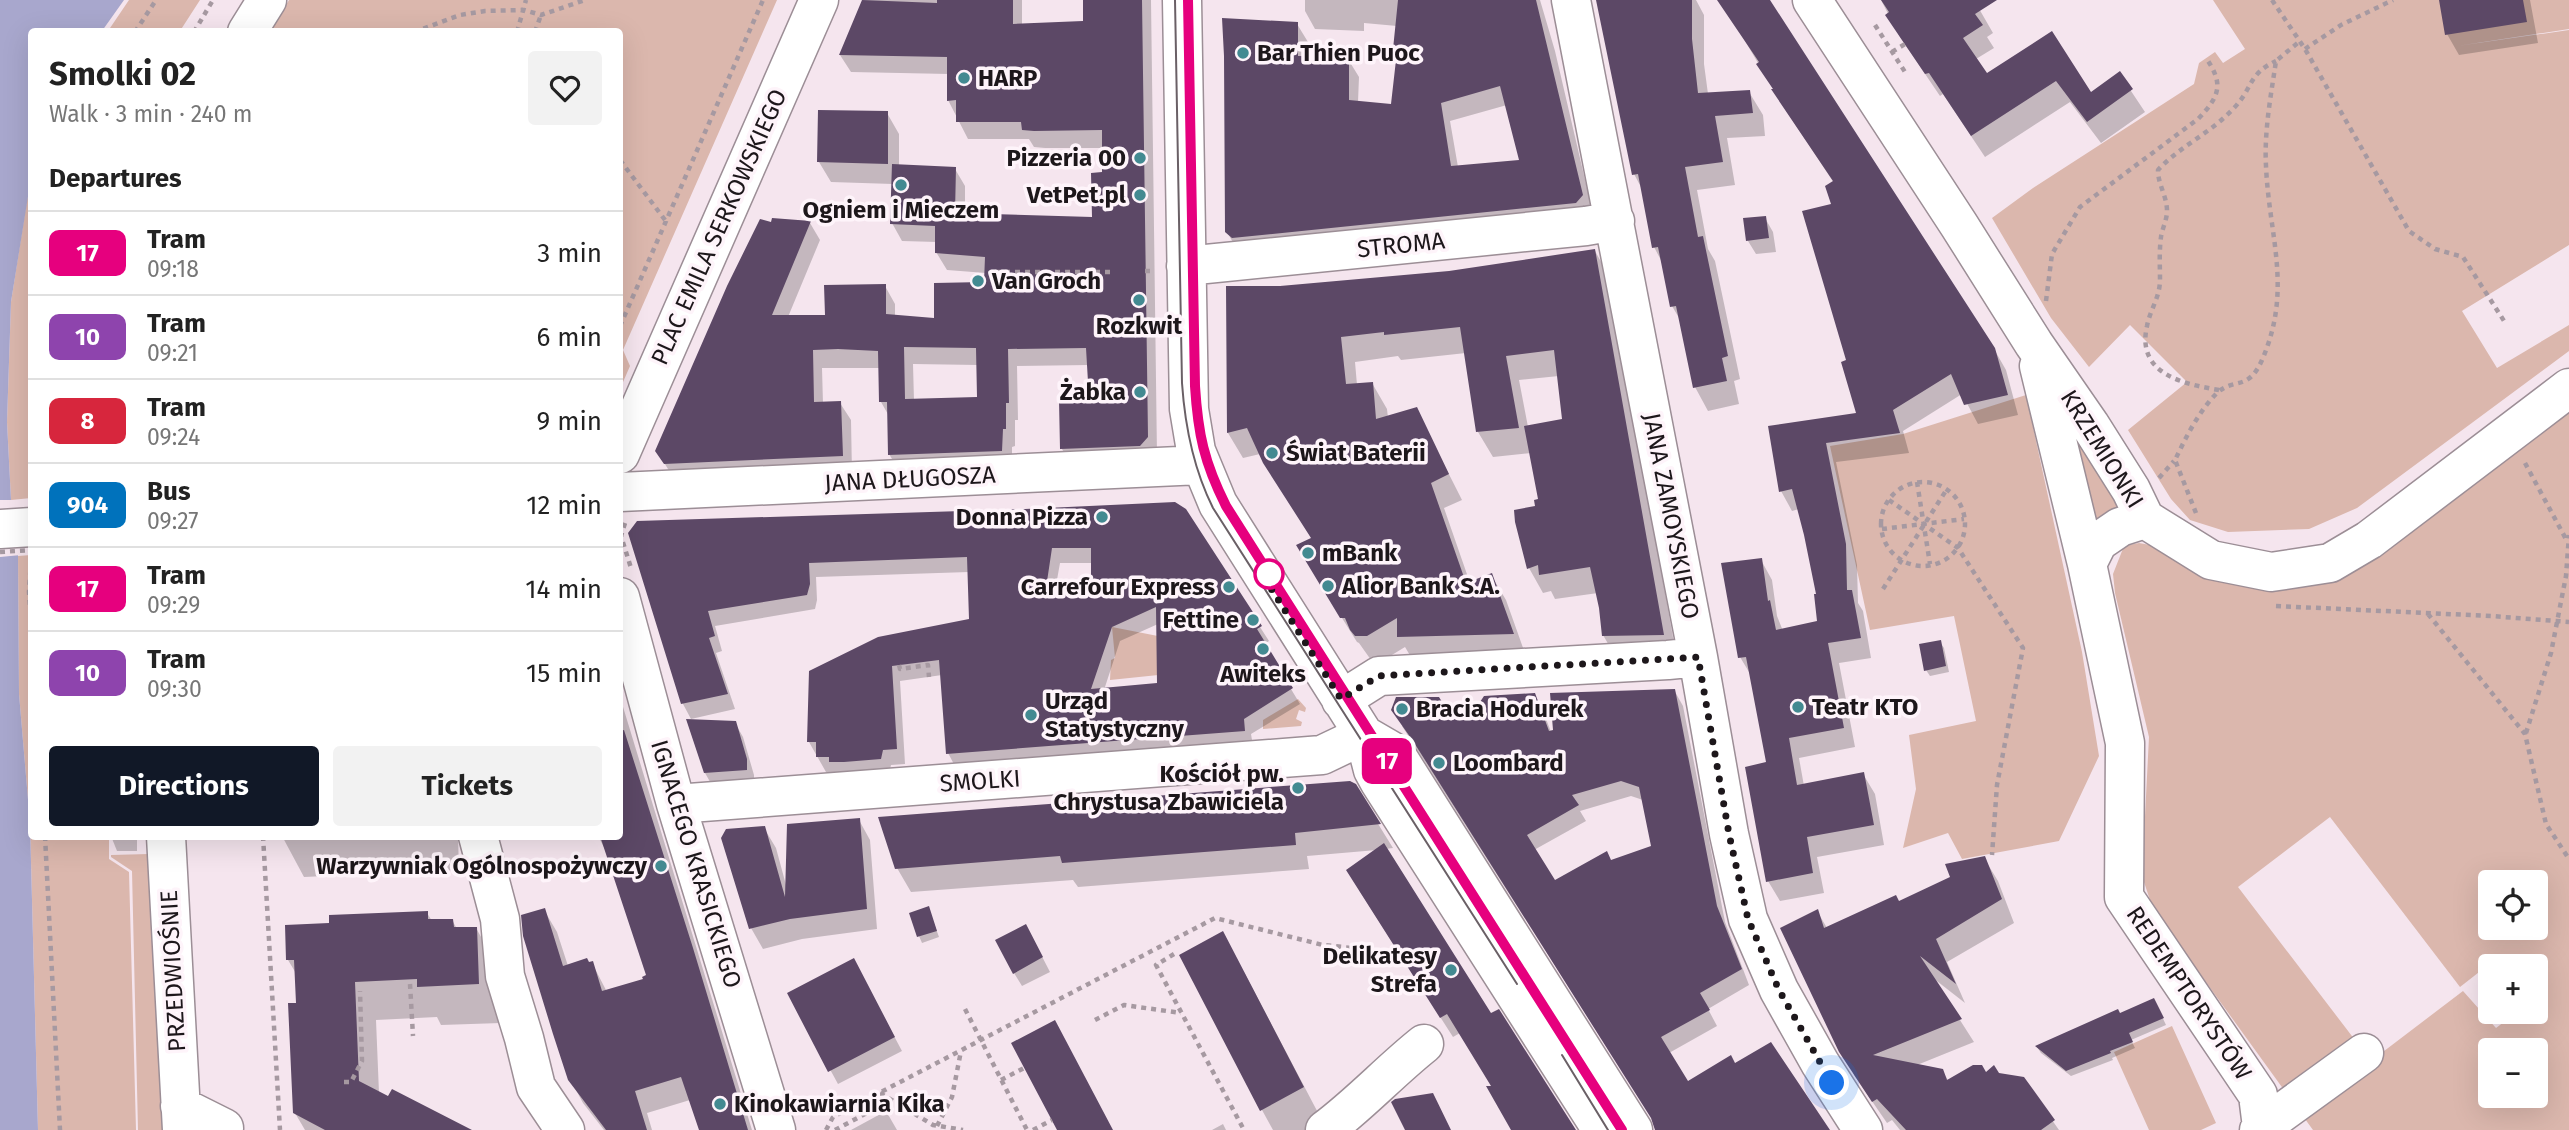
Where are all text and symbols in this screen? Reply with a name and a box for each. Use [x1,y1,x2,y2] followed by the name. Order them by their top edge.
[1257,39,1420,67] place label: Bar Thien Puoc
[1235,45,1251,61] marker: Bar Thien Puoc
[528,51,602,125] button: heart
[49,54,196,94] text: Smolki 02
[978,64,1037,92] place label: HARP
[956,70,972,86] marker: HARP
[645,85,793,369] street label: PLAC EMILA SERKOWSKIEGO
[49,100,252,128] text: Walk · 3 min · 240 m
[1006,144,1126,172] place label: Pizzeria 00
[1132,150,1148,166] marker: Pizzeria 00
[49,163,182,194] text: Departures
[893,177,909,193] marker: Ogniem i Mieczem
[1026,181,1127,209] place label: VetPet.pl
[1132,187,1148,203] marker: VetPet.pl
[803,196,999,224] place label: Ogniem i Mieczem
[147,224,206,255] text: Tram
[1356,226,1447,264] street label: STROMA
[537,238,602,269] text: 3 min
[76,239,99,267] text: 17
[147,255,199,283] text: 09:18
[991,267,1101,295] place label: Van Groch
[970,273,986,289] marker: Van Groch
[1131,292,1147,308] marker: Rozkwit
[147,308,206,339] text: Tram
[1096,312,1183,340] place label: Rozkwit
[536,322,602,353] text: 6 min
[75,323,100,351] text: 10
[147,339,198,367] text: 09:21
[1060,377,1126,406] place label: Żabka
[1132,384,1148,400] marker: Żabka
[2055,385,2149,513] street label: KRZEMIONKI
[147,392,206,423] text: Tram
[537,406,602,437] text: 9 min
[81,407,94,435] text: 8
[1637,411,1705,621] street label: JANA ZAMOYSKIEGO
[147,423,200,451] text: 09:24
[1286,439,1426,467] place label: Świat Baterii
[1264,445,1280,461] marker: Świat Baterii
[824,461,997,497] street label: JANA DŁUGOSZA
[147,476,190,507] text: Bus
[526,490,602,521] text: 12 min
[67,491,108,519] text: 904
[956,503,1088,531] place label: Donna Pizza
[147,507,199,535] text: 09:27
[1094,509,1110,525] marker: Donna Pizza
[1322,539,1398,567] place label: mBank
[1300,545,1316,561] marker: mBank
[1254,559,1284,589] unlabelled marker
[147,560,206,591] text: Tram
[1341,572,1500,600] place label: Alior Bank S.A.
[1021,573,1215,601] place label: Carrefour Express
[525,574,602,605] text: 14 min
[76,575,99,603] text: 17
[1320,578,1336,594] marker: Alior Bank S.A.
[1221,579,1237,595] marker: Carrefour Express
[147,591,200,619] text: 09:29
[1163,606,1239,634] place label: Fettine
[1245,612,1261,628] marker: Fettine
[1255,641,1271,657] marker: Awiteks
[147,644,206,675] text: Tram
[526,658,602,689] text: 15 min
[75,659,100,687] text: 10
[1219,660,1306,688] place label: Awiteks
[147,675,202,703] text: 09:30
[1045,687,1184,743] place label: Urząd Statystyczny
[1812,693,1918,721] place label: Teatr KTO
[1416,695,1584,723] place label: Bracia Hodurek
[1790,699,1806,715] marker: Teatr KTO
[1394,701,1410,717] marker: Bracia Hodurek
[1023,707,1039,723] marker: Urząd Statystyczny
[645,737,747,991] street label: IGNACEGO KRASICKIEGO
[1356,738,1418,784] line badge: 17
[49,746,319,826] button: Directions
[333,746,602,826] button: Tickets
[1376,747,1398,775] text: 17
[1453,749,1564,777] place label: Loombard
[1431,755,1447,771] marker: Loombard
[1053,760,1284,816] place label: Kościół pw. Chrystusa Zbawiciela
[939,764,1021,798] street label: SMOLKI
[1290,780,1306,796] marker: Kościół pw. Chrystusa Zbawiciela
[316,852,648,880] place label: Warzywniak Ogólnospożywczy
[653,858,669,874] marker: Warzywniak Ogólnospożywczy
[2478,870,2548,1108] map controls
[2478,870,2548,940] button: locate
[154,889,191,1053] street label: PRZEDWIOŚNIE
[2121,900,2258,1085] street label: REDEMPTORYSTÓW
[1323,942,1438,998] place label: Delikatesy Strefa
[2478,954,2548,1024] button: +
[1443,962,1459,978] marker: Delikatesy Strefa
[2478,1038,2548,1108] button: −
[1814,1065,1849,1100] your location
[734,1090,945,1118] place label: Kinokawiarnia Kika
[712,1096,728,1112] marker: Kinokawiarnia Kika

